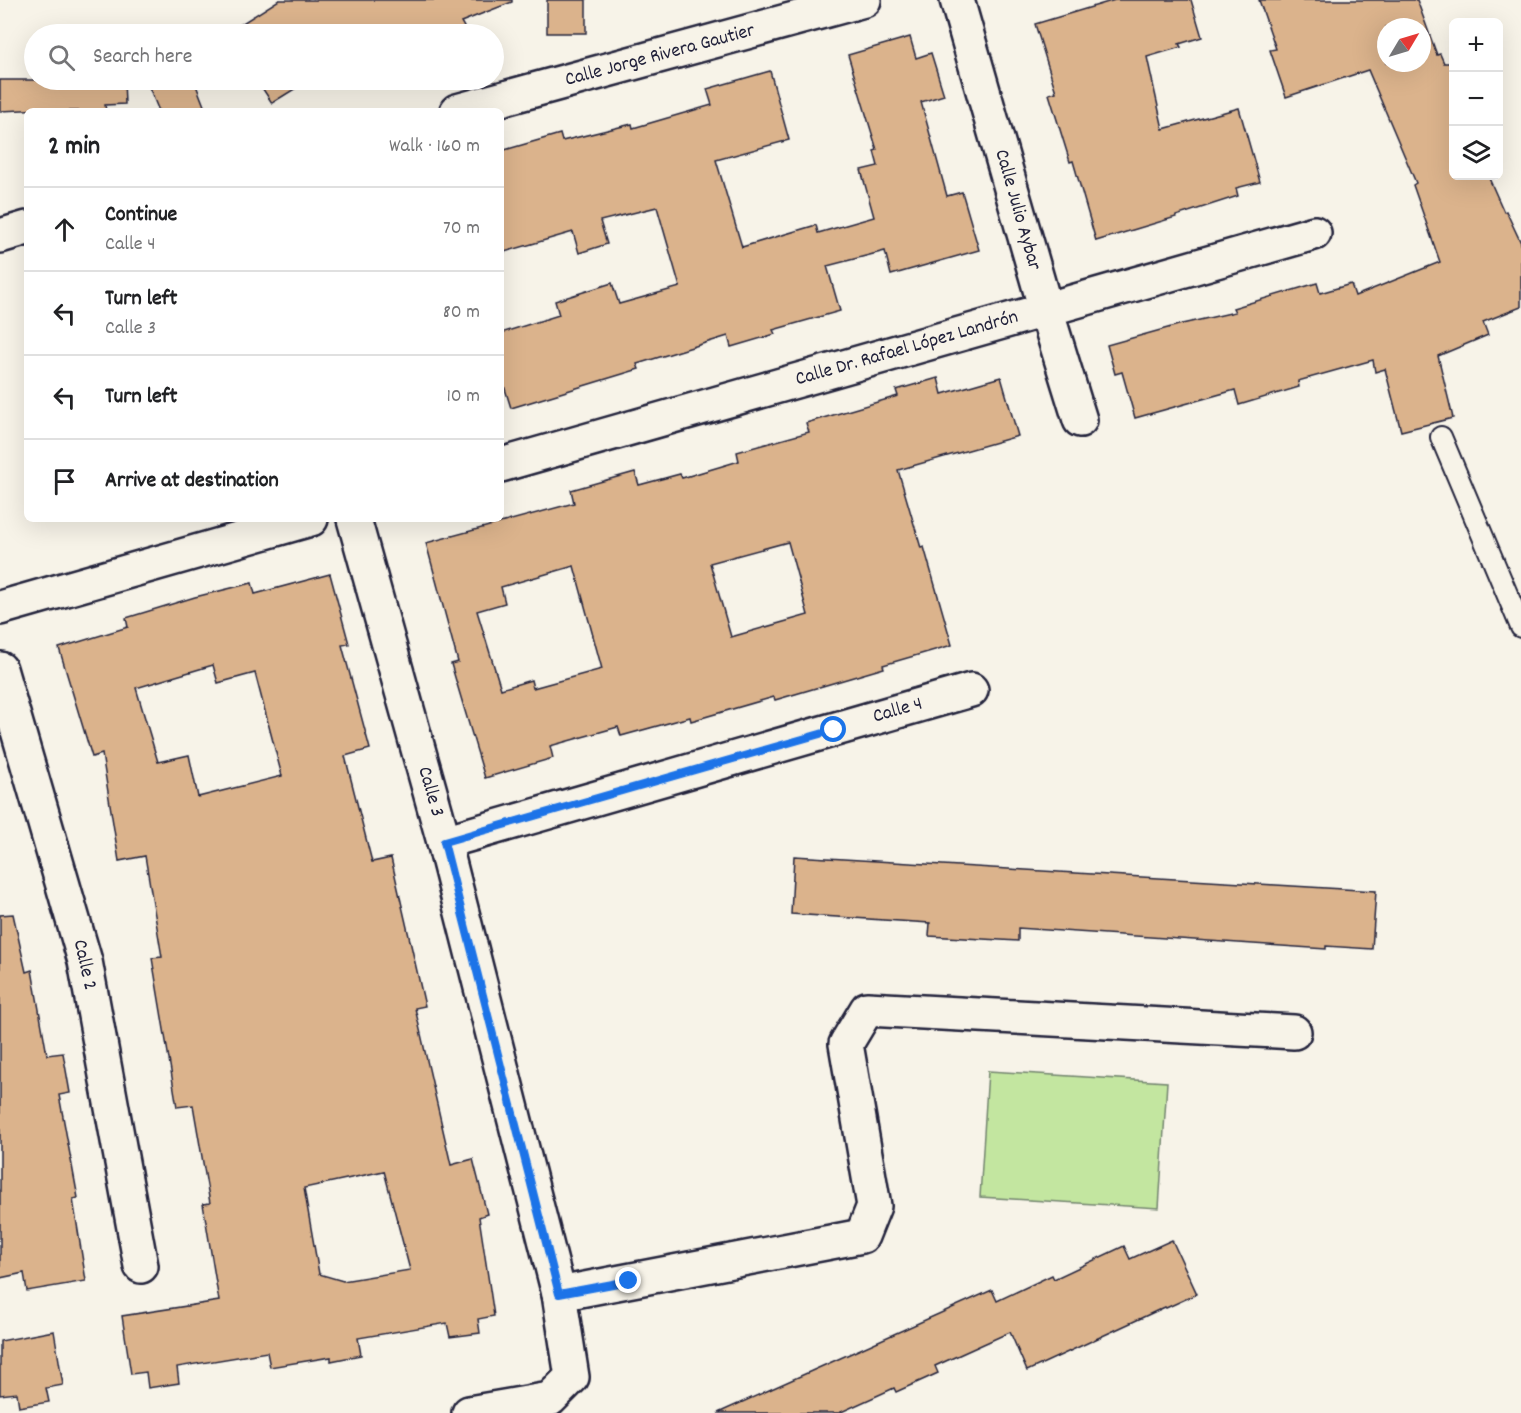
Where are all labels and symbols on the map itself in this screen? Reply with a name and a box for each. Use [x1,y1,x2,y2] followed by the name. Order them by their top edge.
[562,17,758,95] street label: Calle Jorge Rivera Gautier
[1377,18,1431,72] north arrow
[986,146,1048,274] street label: Calle Julio Aybar
[792,304,1022,394] street label: Calle Dr. Rafael López Landrón
[870,691,926,731] street label: Calle 4
[820,716,846,742] route start
[410,764,450,820] street label: Calle 3
[65,937,103,993] street label: Calle 2
[615,1267,641,1293] route end

